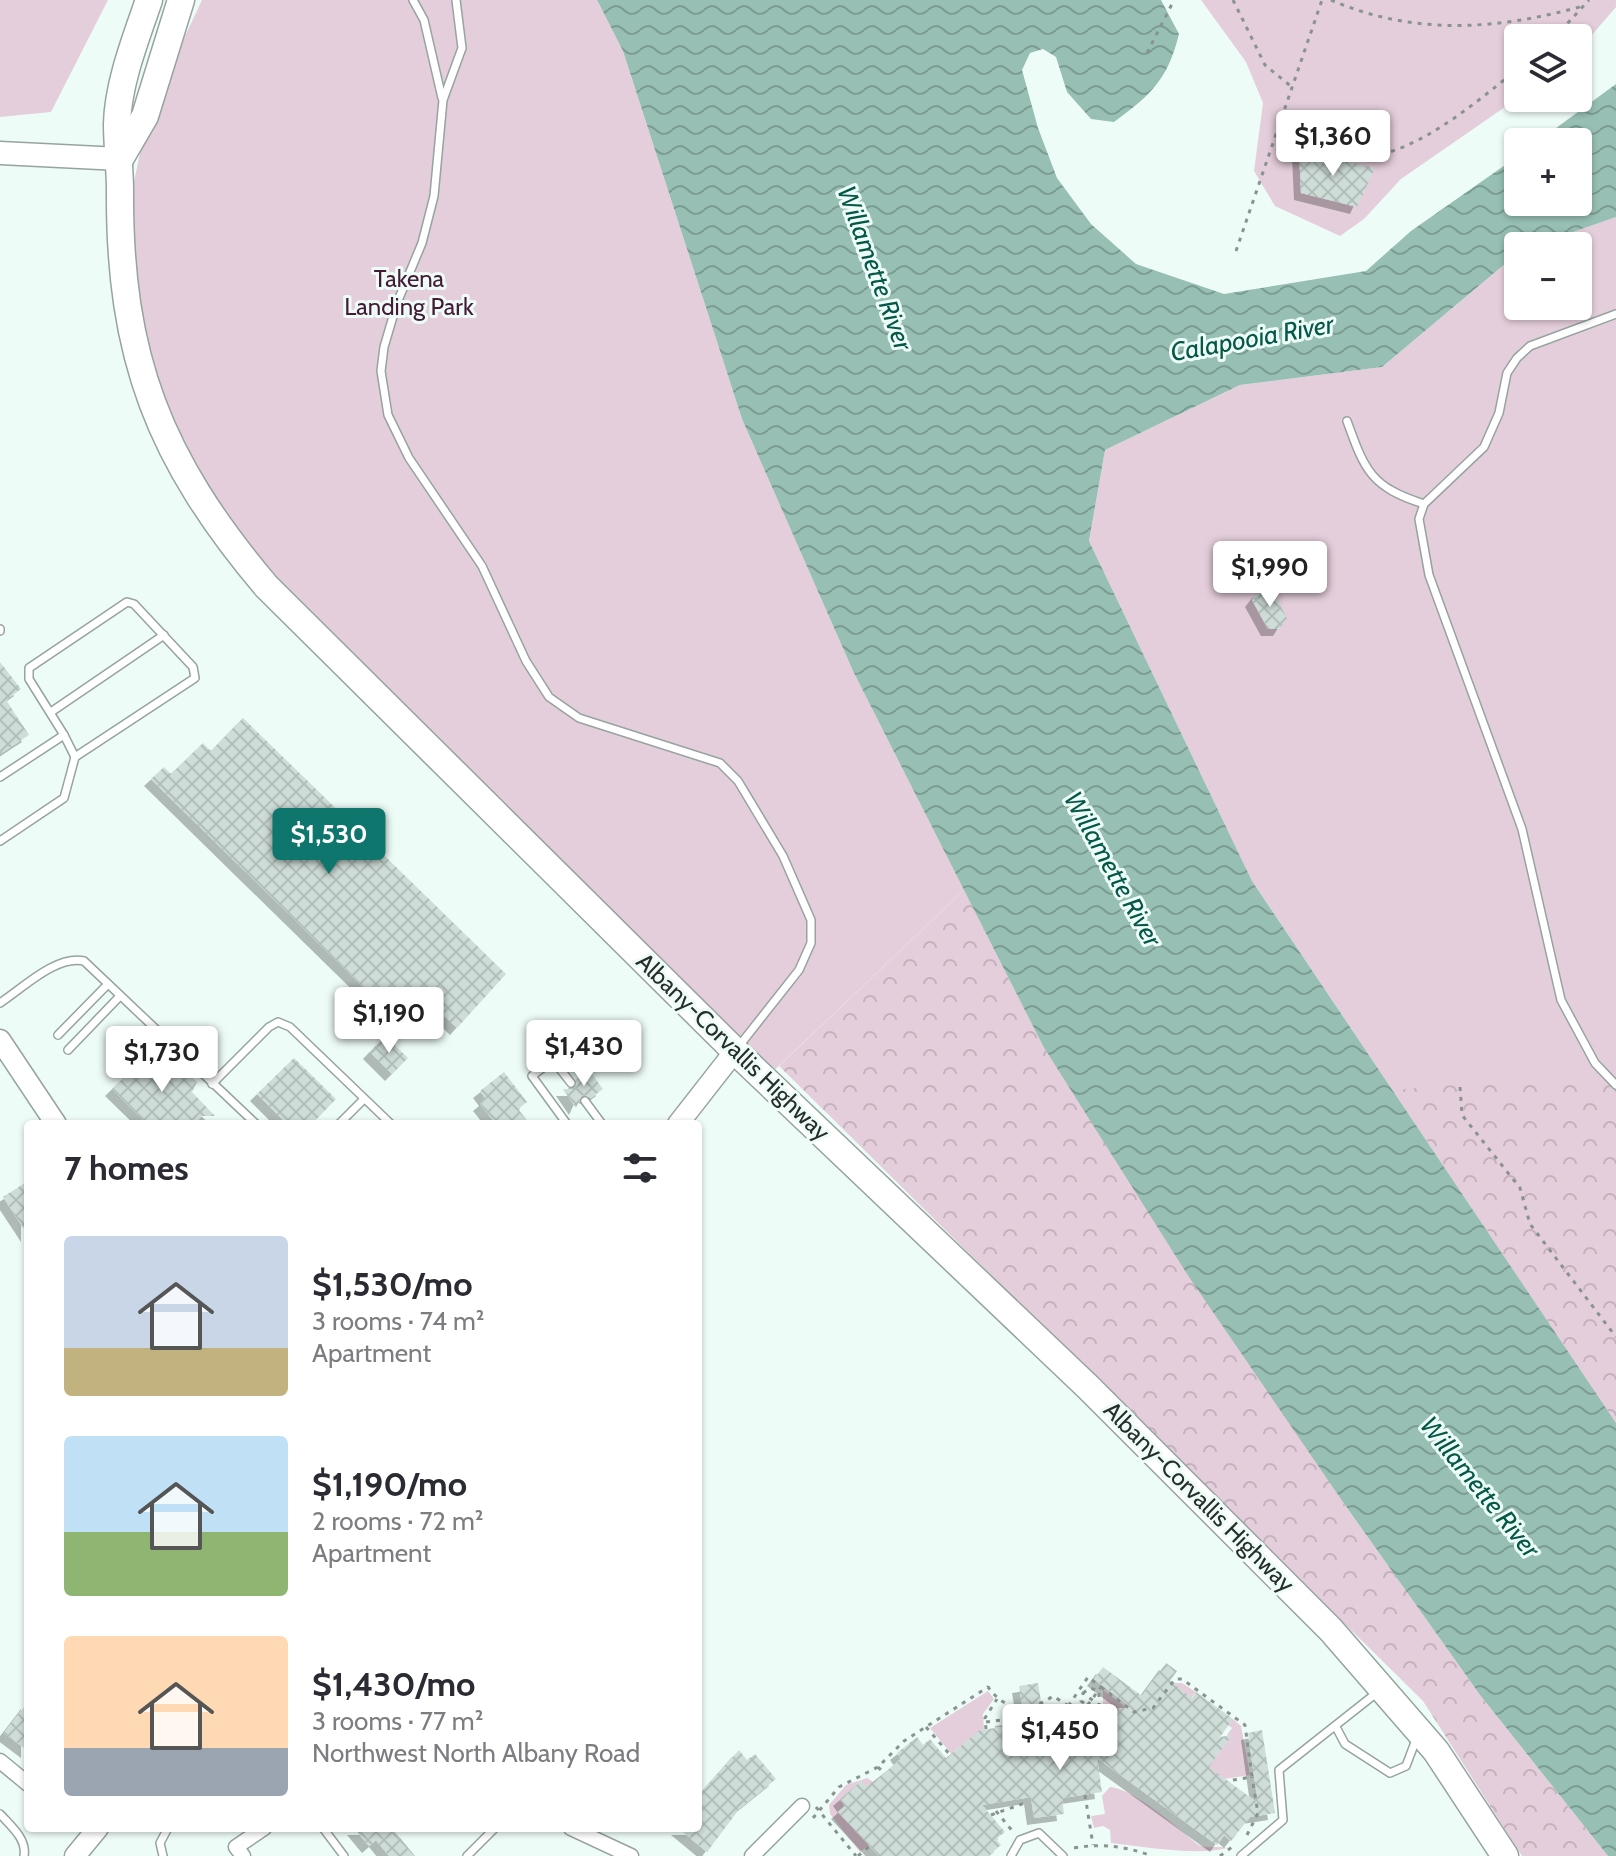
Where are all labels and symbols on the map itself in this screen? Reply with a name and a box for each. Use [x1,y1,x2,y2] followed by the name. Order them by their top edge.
[1268,110,1398,178] pin: $1,360
[830,181,920,355] water label: Willamette River
[344,264,474,321] park label: Takena Landing Park
[1168,308,1337,368] water label: Calapooia River
[1205,541,1335,609] pin: $1,990
[1057,786,1169,953] water label: Willamette River
[264,808,394,876] pin: $1,530
[631,947,836,1147] street label: Albany-Corvallis Highway
[324,987,454,1055] pin: $1,190
[519,1020,649,1088] pin: $1,430
[97,1026,227,1094] pin: $1,730
[1098,1395,1301,1598] street label: Albany-Corvallis Highway
[1413,1410,1547,1565] water label: Willamette River
[995,1704,1125,1772] pin: $1,450

